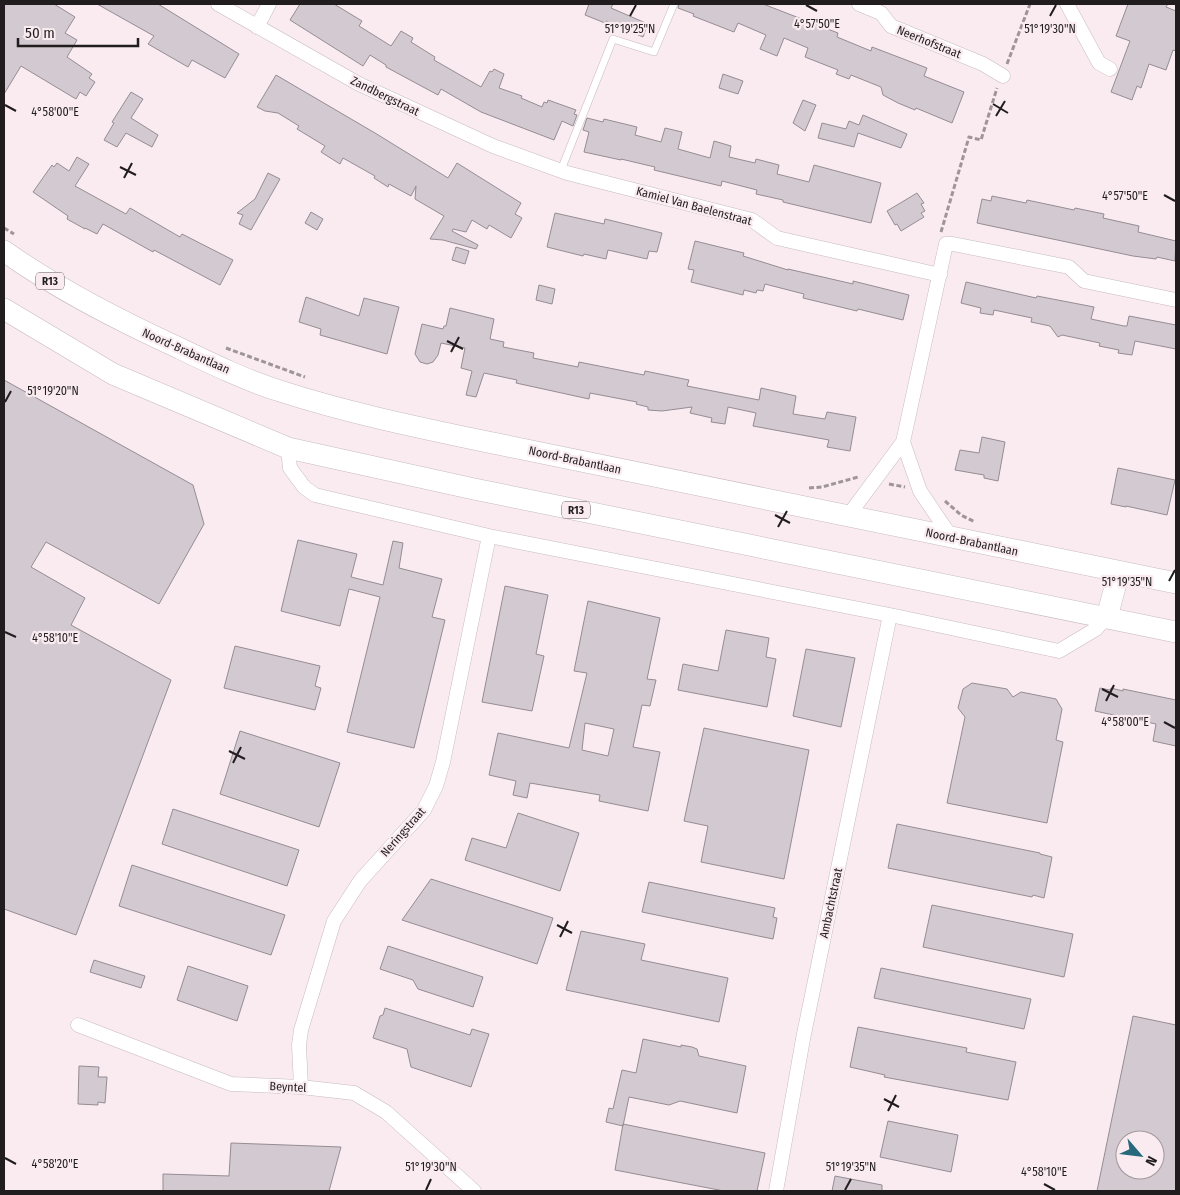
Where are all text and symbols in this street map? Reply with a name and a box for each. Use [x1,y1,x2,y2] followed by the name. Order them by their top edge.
[18,15,138,47] scale bar
[794,17,840,31] text: 4°57'50"E
[605,22,655,36] text: 51°19'25"N
[1024,22,1076,36] text: 51°19'30"N
[895,23,963,61] street label: Neerhofstraat
[25,24,55,42] text: 50 m
[348,73,422,119] street label: Zandbergstraat
[31,105,79,119] text: 4°58'00"E
[635,184,753,228] street label: Kamiel Van Baelenstraat
[1102,189,1148,203] text: 4°57'50"E
[36,272,64,290] road number: R13
[140,325,232,377] street label: Noord-Brabantlaan
[27,384,79,398] text: 51°19'20"N
[527,443,623,477] street label: Noord-Brabantlaan
[562,502,590,518] road number: R13
[924,525,1020,559] street label: Noord-Brabantlaan
[1102,575,1152,589] text: 51°19'35"N
[32,631,78,645] text: 4°58'10"E
[1101,715,1149,729] text: 4°58'00"E
[378,804,428,860] street label: Neringstraat
[817,866,845,939] street label: Ambachtstraat
[269,1079,307,1095] street label: Beyntel
[1115,1130,1165,1180] north arrow
[1142,1153,1161,1169] text: N
[32,1157,79,1171] text: 4°58'20"E
[405,1160,457,1174] text: 51°19'30"N
[826,1160,876,1174] text: 51°19'35"N
[1021,1165,1067,1179] text: 4°58'10"E

